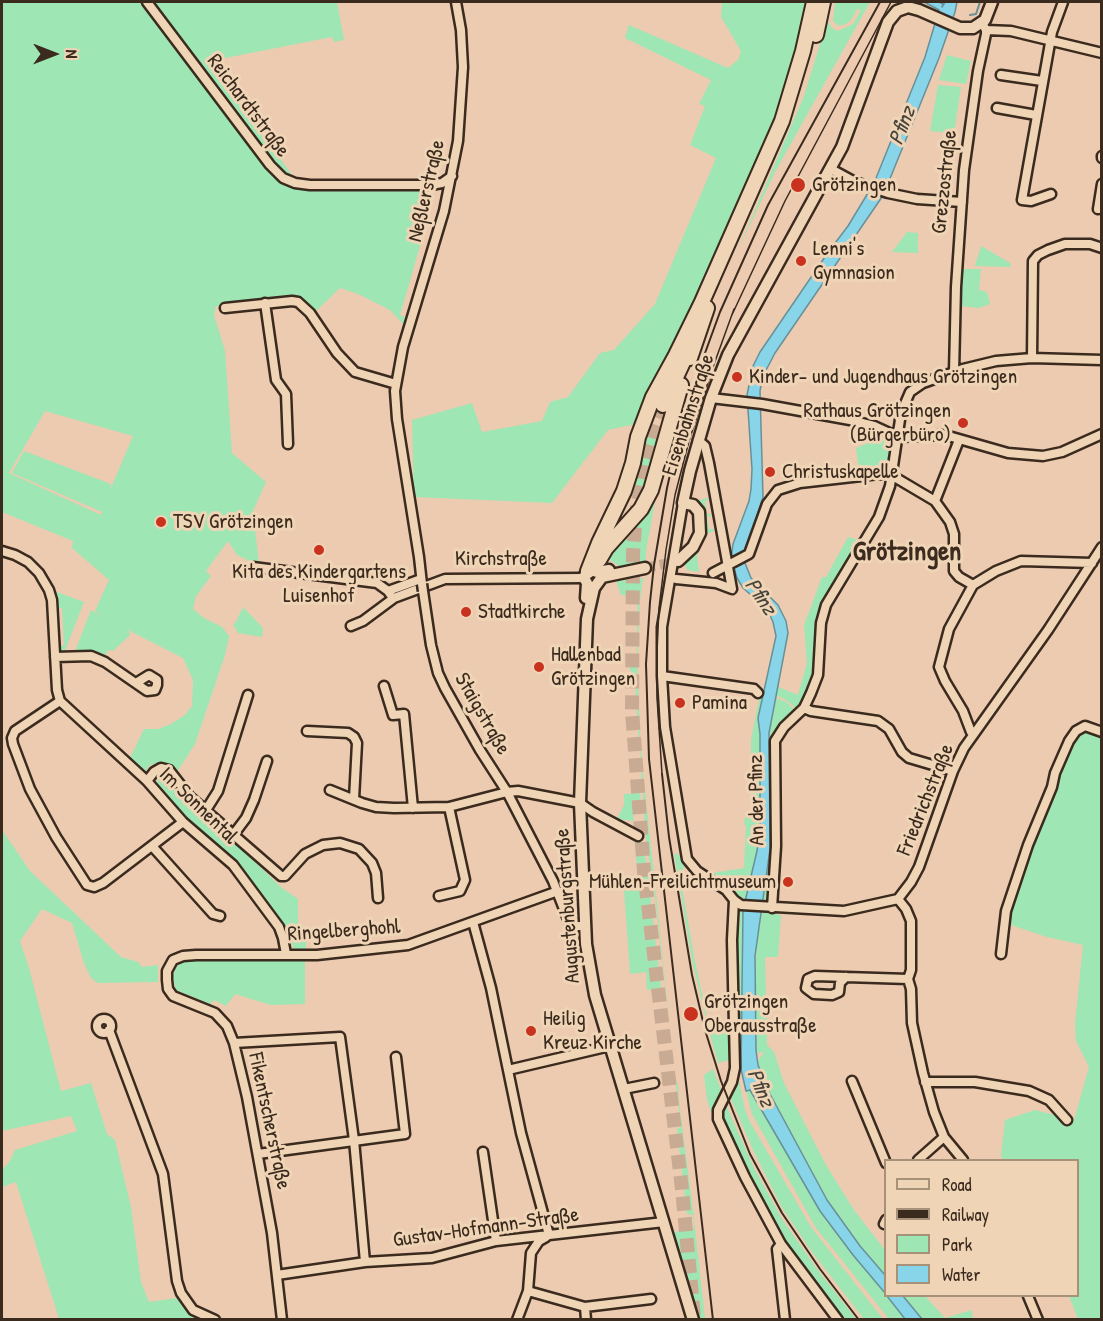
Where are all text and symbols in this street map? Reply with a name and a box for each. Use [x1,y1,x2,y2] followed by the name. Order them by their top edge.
[24,24,84,84] north arrow
[61,50,83,58] text: N
[201,50,295,162] street label: Reichardtstraße
[884,103,922,149] water label: Pfinz
[927,129,963,235] street label: Grezzostraße
[403,138,451,244] street label: Neßlerstraße
[812,172,896,198] place label: Grötzingen
[789,176,807,194] marker: Grötzingen
[813,236,895,286] place label: Lenni's Gymnasion
[794,254,808,268] marker: Lenni's Gymnasion
[658,351,720,479] street label: Eisenbahnstraße
[749,364,1017,390] place label: Kinder- und Jugendhaus Grötzingen
[730,370,744,384] marker: Kinder- und Jugendhaus Grötzingen
[803,398,951,448] place label: Rathaus Grötzingen (Bürgerbüro)
[956,416,970,430] marker: Rathaus Grötzingen (Bürgerbüro)
[782,459,899,485] place label: Christuskapelle
[763,465,777,479] marker: Christuskapelle
[173,509,293,535] place label: TSV Grötzingen
[154,515,168,529] marker: TSV Grötzingen
[853,537,961,569] district label: Grötzingen
[312,543,326,557] marker: Kita des Kindergartens Luisenhof
[455,546,547,572] street label: Kirchstraße
[232,559,406,609] place label: Kita des Kindergartens Luisenhof
[738,574,782,620] water label: Pfinz
[478,599,565,625] place label: Stadtkirche
[459,605,473,619] marker: Stadtkirche
[551,642,635,692] place label: Hallenbad Grötzingen
[532,660,546,674] marker: Hallenbad Grötzingen
[449,669,515,759] street label: Staigstraße
[692,690,747,716] place label: Pamina
[673,696,687,710] marker: Pamina
[892,741,960,859] street label: Friedrichstraße
[744,754,770,846] street label: An der Pfinz
[153,762,243,850] street label: Im Sonnental
[550,828,586,984] street label: Augustenburgstraße
[589,869,776,895] place label: Mühlen-Freilichtmuseum
[781,875,795,889] marker: Mühlen-Freilichtmuseum
[287,914,401,948] street label: Ringelberghohl
[704,989,817,1039] place label: Grötzingen Oberausstraße
[682,1005,700,1023] marker: Grötzingen Oberausstraße
[543,1006,642,1056] place label: Heilig Kreuz Kirche
[524,1024,538,1038] marker: Heilig Kreuz Kirche
[242,1050,296,1192] street label: Fikentscherstraße
[740,1065,780,1111] water label: Pfinz
[884,1159,1079,1297] legend
[942,1172,972,1197] text: Road
[391,1202,581,1254] street label: Gustav-Hofmann-Straße
[942,1202,989,1227] text: Railway
[942,1232,972,1257] text: Park
[942,1262,980,1287] text: Water

